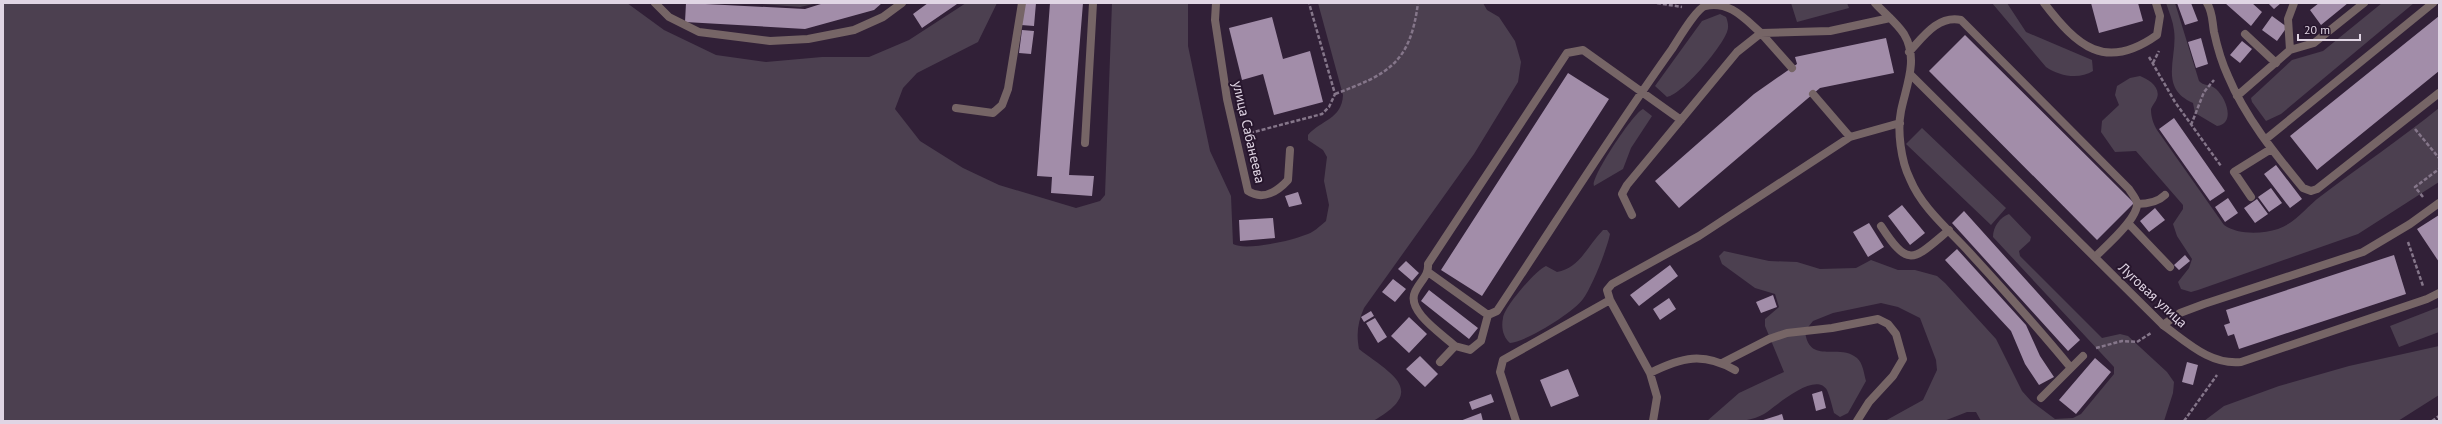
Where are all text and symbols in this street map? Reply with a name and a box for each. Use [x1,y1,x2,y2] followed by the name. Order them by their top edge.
[2298,16,2360,42] scale bar
[2304,22,2330,37] text: 20 m
[1228,79,1270,185] street label: улица Сабанеева
[2114,258,2191,332] street label: Луговая улица

